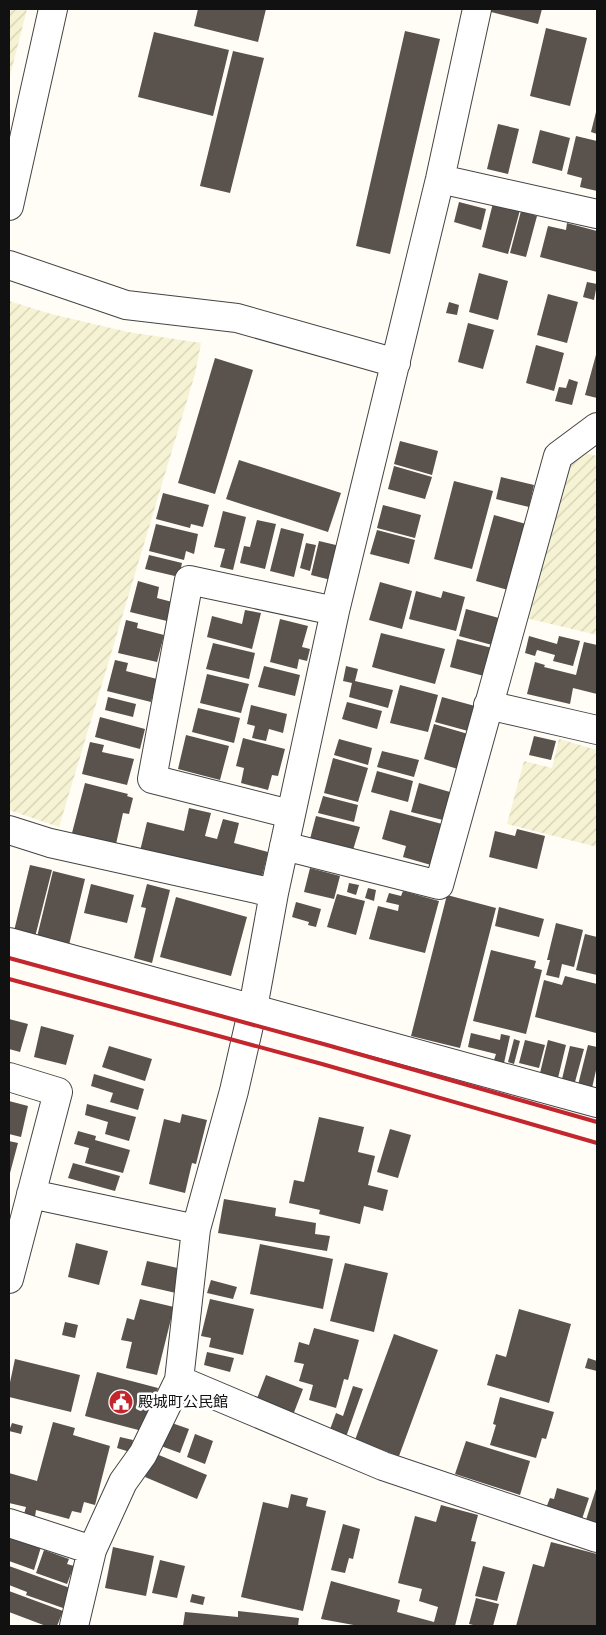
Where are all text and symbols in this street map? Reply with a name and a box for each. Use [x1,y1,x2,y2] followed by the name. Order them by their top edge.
[108,1389,134,1415] public building icon: 殿城町公民館
[138,1394,228,1410] place label: 殿城町公民館

